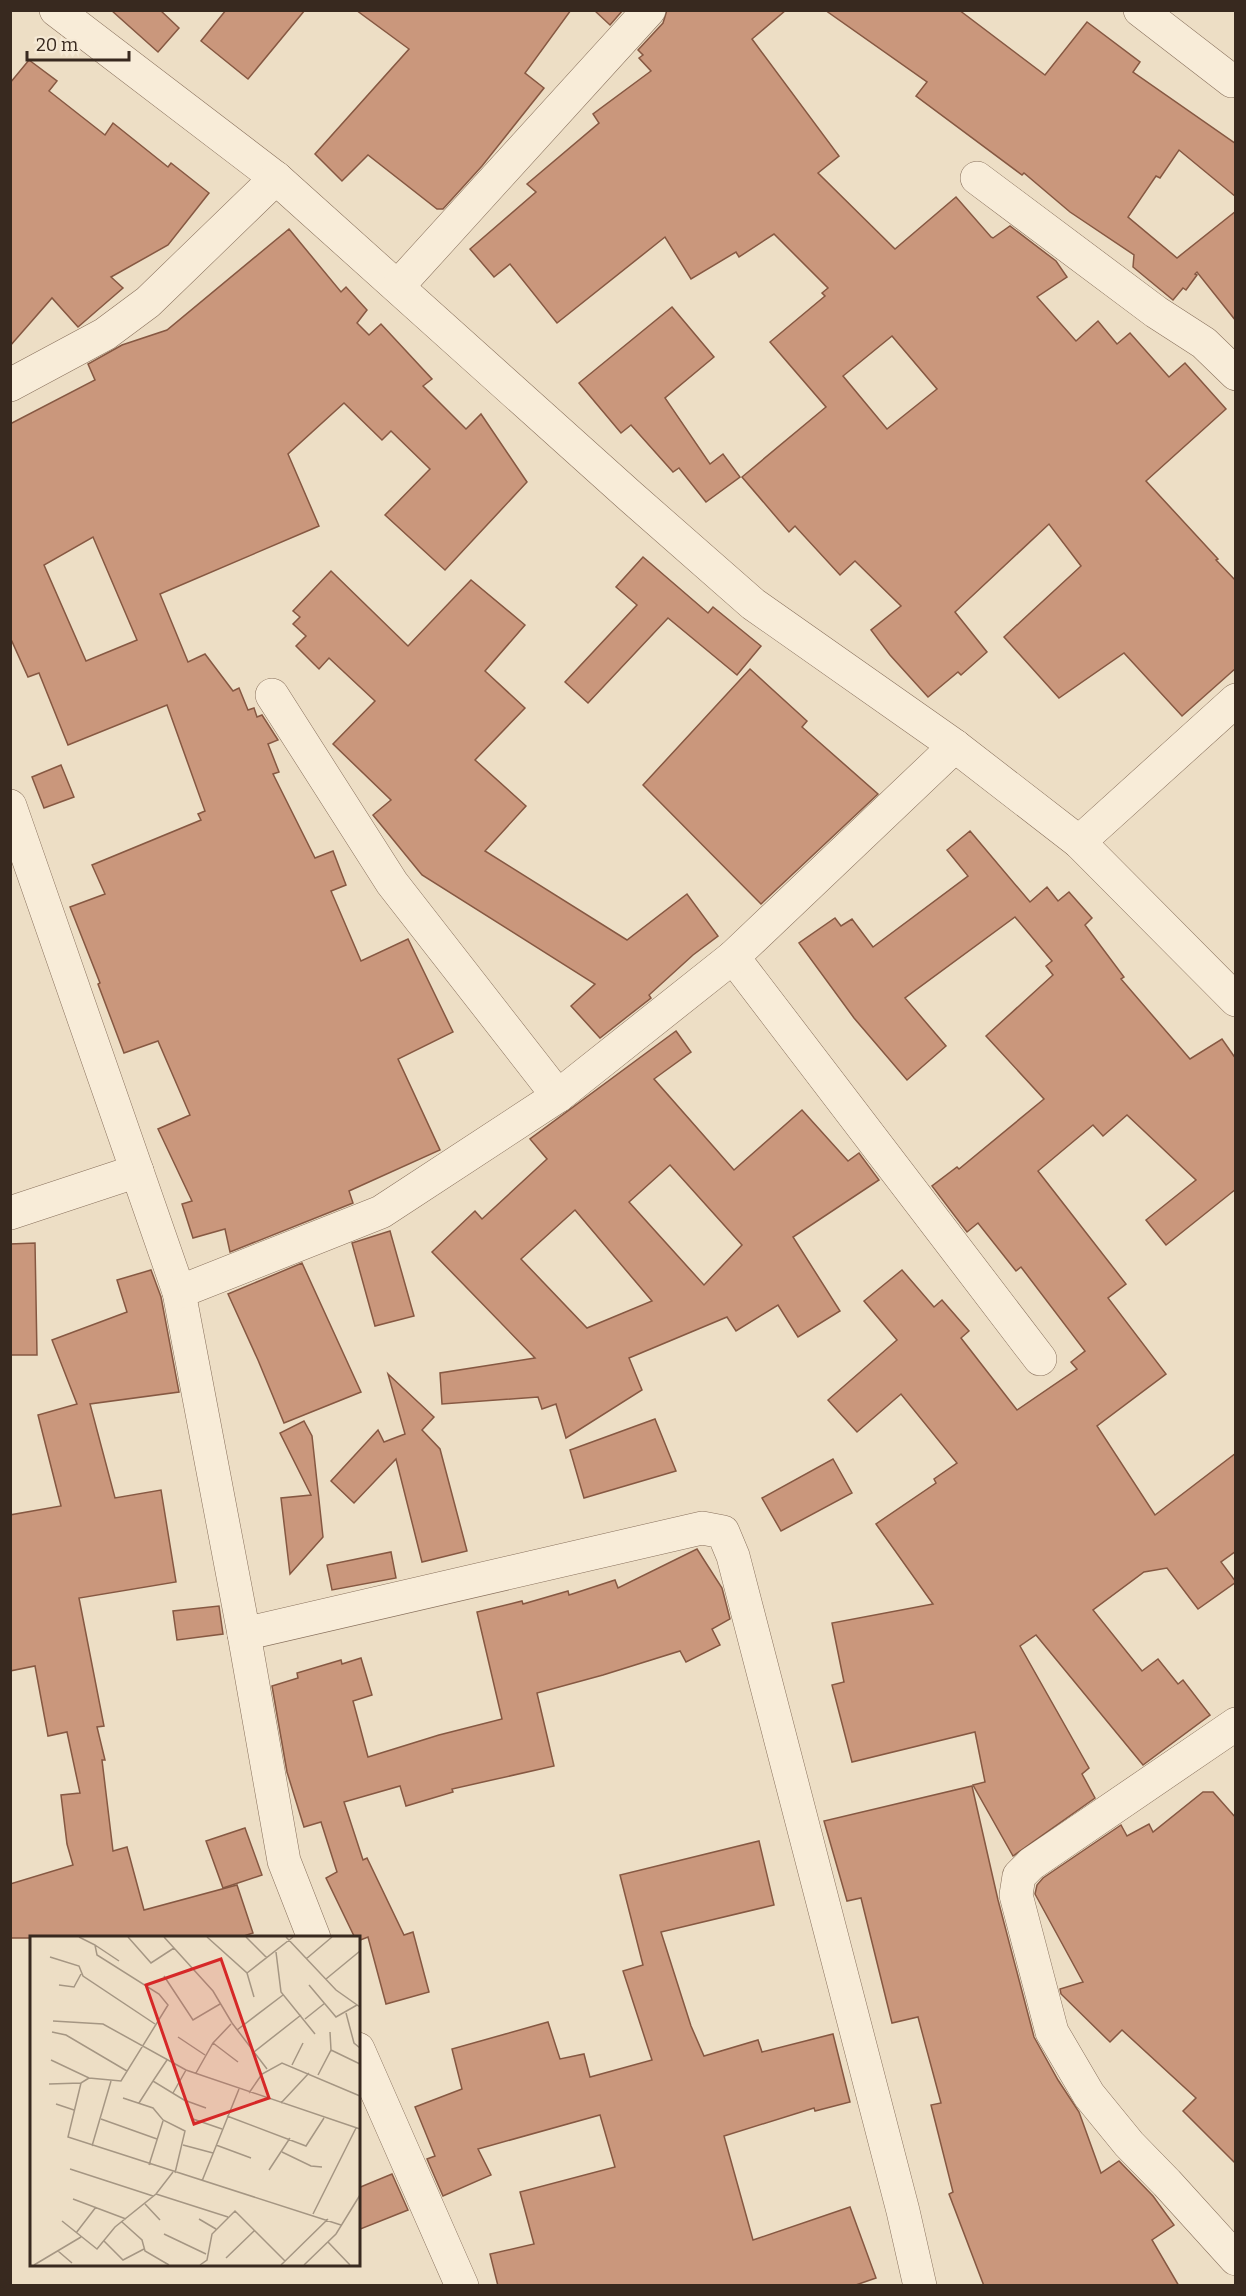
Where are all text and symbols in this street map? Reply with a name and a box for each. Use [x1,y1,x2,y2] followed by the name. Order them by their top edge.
[27,24,129,62] scale bar
[36,34,78,56] text: 20 m
[30,1936,360,2266] inset map

